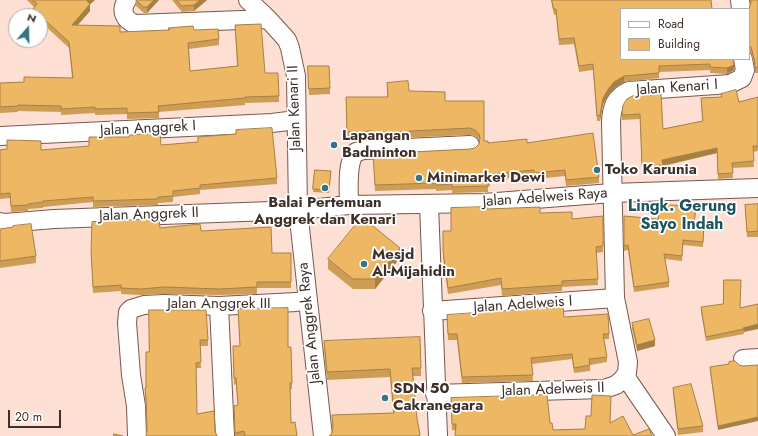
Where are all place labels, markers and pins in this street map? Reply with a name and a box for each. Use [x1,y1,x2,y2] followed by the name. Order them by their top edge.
[342,127,417,162] place label: Lapangan Badminton
[329,140,339,150] marker: Lapangan Badminton
[605,161,697,179] place label: Toko Karunia
[592,165,602,175] marker: Toko Karunia
[427,169,545,187] place label: Minimarket Dewi
[414,173,424,183] marker: Minimarket Dewi
[320,183,330,193] marker: Balai Pertemuan Anggrek dan Kenari
[254,194,396,229] place label: Balai Pertemuan Anggrek dan Kenari
[372,246,455,281] place label: Mesjd Al-Mijahidin
[359,259,369,269] marker: Mesjd Al-Mijahidin
[393,380,483,415] place label: SDN 50 Cakranegara
[380,393,390,403] marker: SDN 50 Cakranegara

